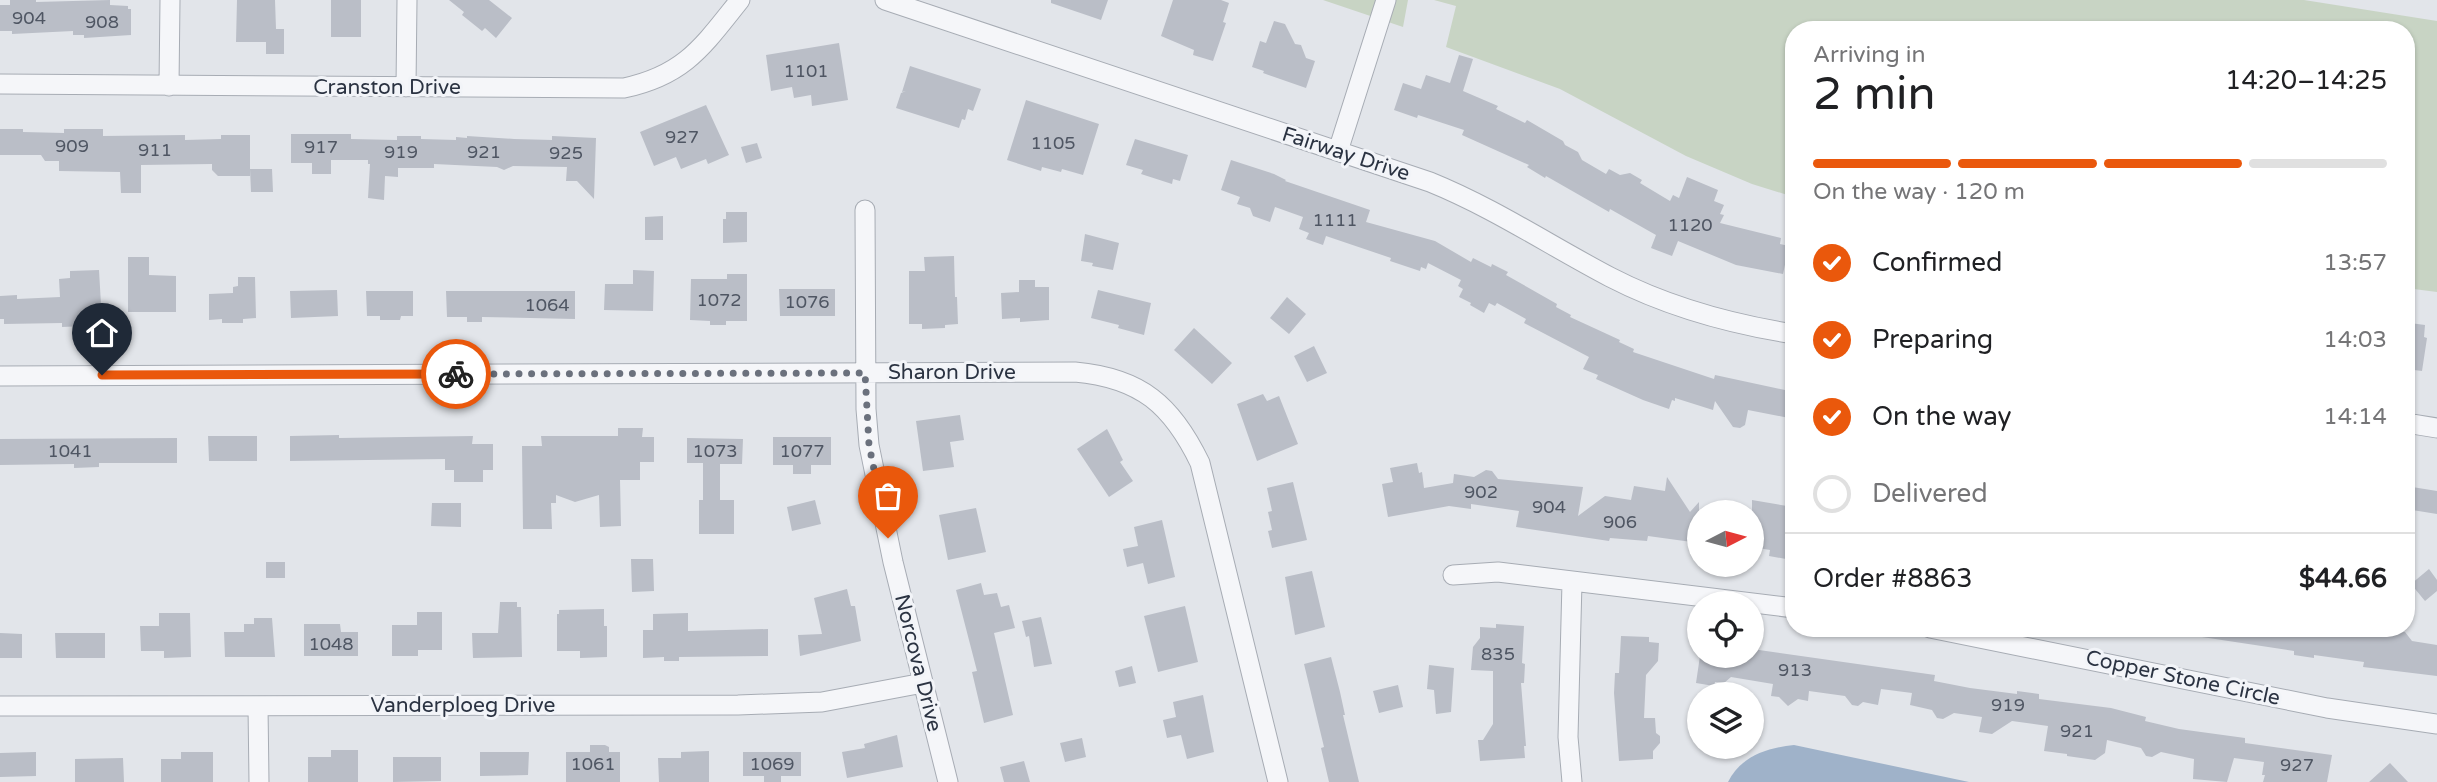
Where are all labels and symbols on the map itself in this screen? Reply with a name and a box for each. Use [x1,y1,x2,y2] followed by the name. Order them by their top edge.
[12,7,46,29] house number: 904
[85,11,119,33] house number: 908
[783,60,829,82] house number: 1101
[313,75,461,100] street label: Cranston Drive
[1279,122,1413,186] street label: Fairway Drive
[665,126,699,148] house number: 927
[1030,132,1076,154] house number: 1105
[55,135,89,157] house number: 909
[304,136,338,158] house number: 917
[138,139,172,161] house number: 911
[384,141,418,163] house number: 919
[467,141,501,163] house number: 921
[549,142,583,164] house number: 925
[1312,209,1358,231] house number: 1111
[1667,214,1713,236] house number: 1120
[696,289,742,311] house number: 1072
[784,291,830,313] house number: 1076
[524,294,570,316] house number: 1064
[72,303,132,375] pin
[421,339,491,409] courier
[888,360,1016,385] street label: Sharon Drive
[47,440,93,462] house number: 1041
[692,440,738,462] house number: 1073
[779,440,825,462] house number: 1077
[858,466,918,538] pin
[1464,481,1498,503] house number: 902
[1532,496,1566,518] house number: 904
[1687,500,1764,578] north arrow
[1603,511,1637,533] house number: 906
[889,592,947,734] street label: Norcova Drive
[308,633,354,655] house number: 1048
[1481,643,1515,665] house number: 835
[2084,645,2283,711] street label: Copper Stone Circle
[1778,659,1812,681] house number: 913
[371,693,555,718] street label: Vanderploeg Drive
[1991,694,2025,716] house number: 919
[2060,720,2094,742] house number: 921
[570,753,616,775] house number: 1061
[749,753,795,775] house number: 1069
[2280,754,2314,776] house number: 927

